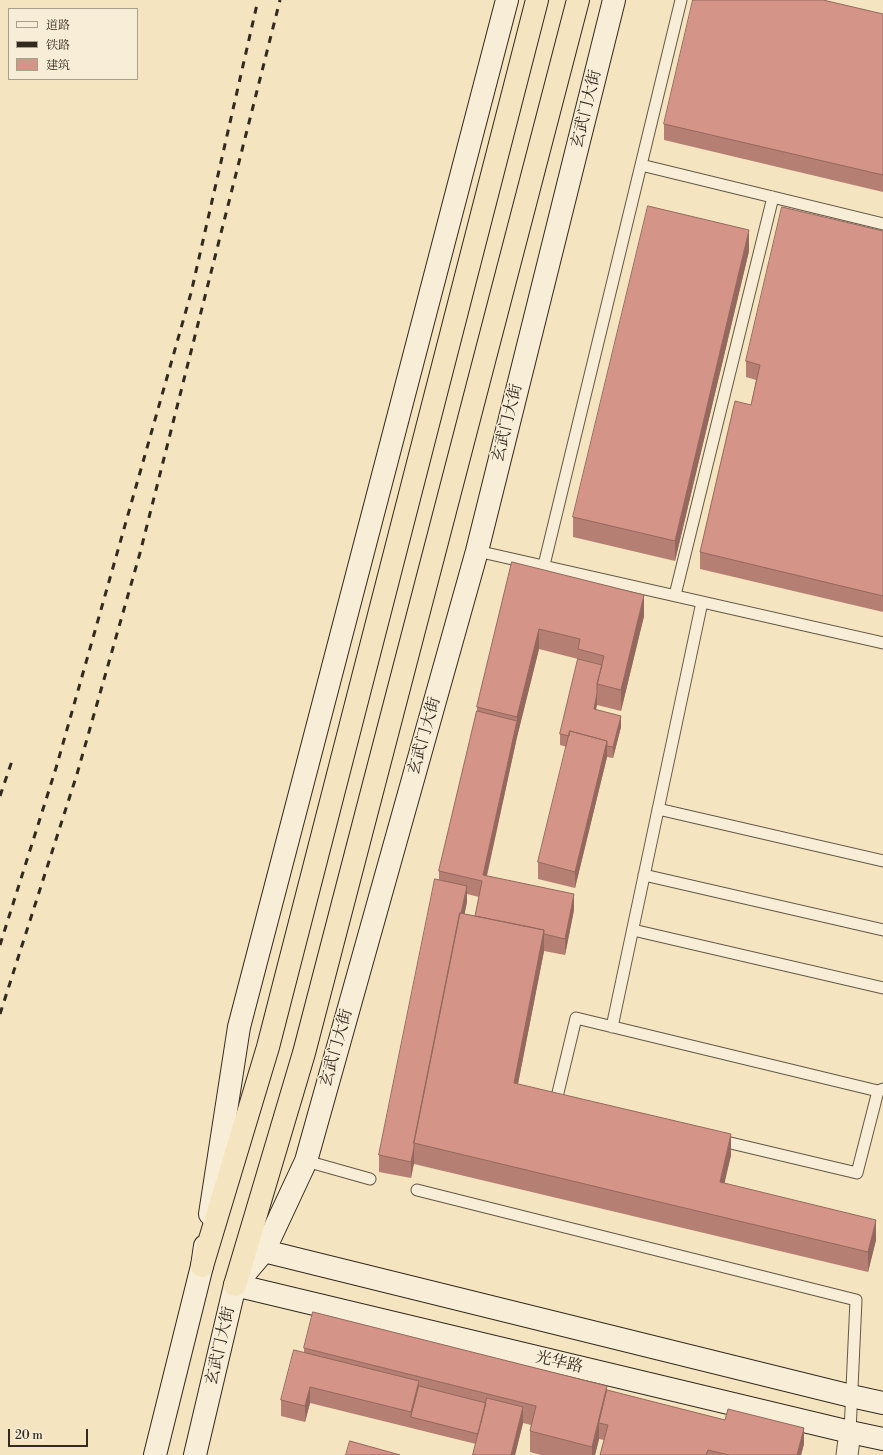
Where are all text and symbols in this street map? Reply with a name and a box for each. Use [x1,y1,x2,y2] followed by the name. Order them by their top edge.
[8,8,138,80] legend
[46,18,70,33] text: 道路
[46,38,70,53] text: 铁路
[46,58,70,73] text: 建筑
[568,68,606,150] street label: 玄武门大街
[489,382,527,464] street label: 玄武门大街
[405,695,445,777] street label: 玄武门大街
[317,1007,357,1089] street label: 玄武门大街
[203,1305,239,1387] street label: 玄武门大街
[533,1348,585,1378] street label: 光华路
[10,1421,90,1447] scale bar
[15,1428,43,1443] text: 20 m

